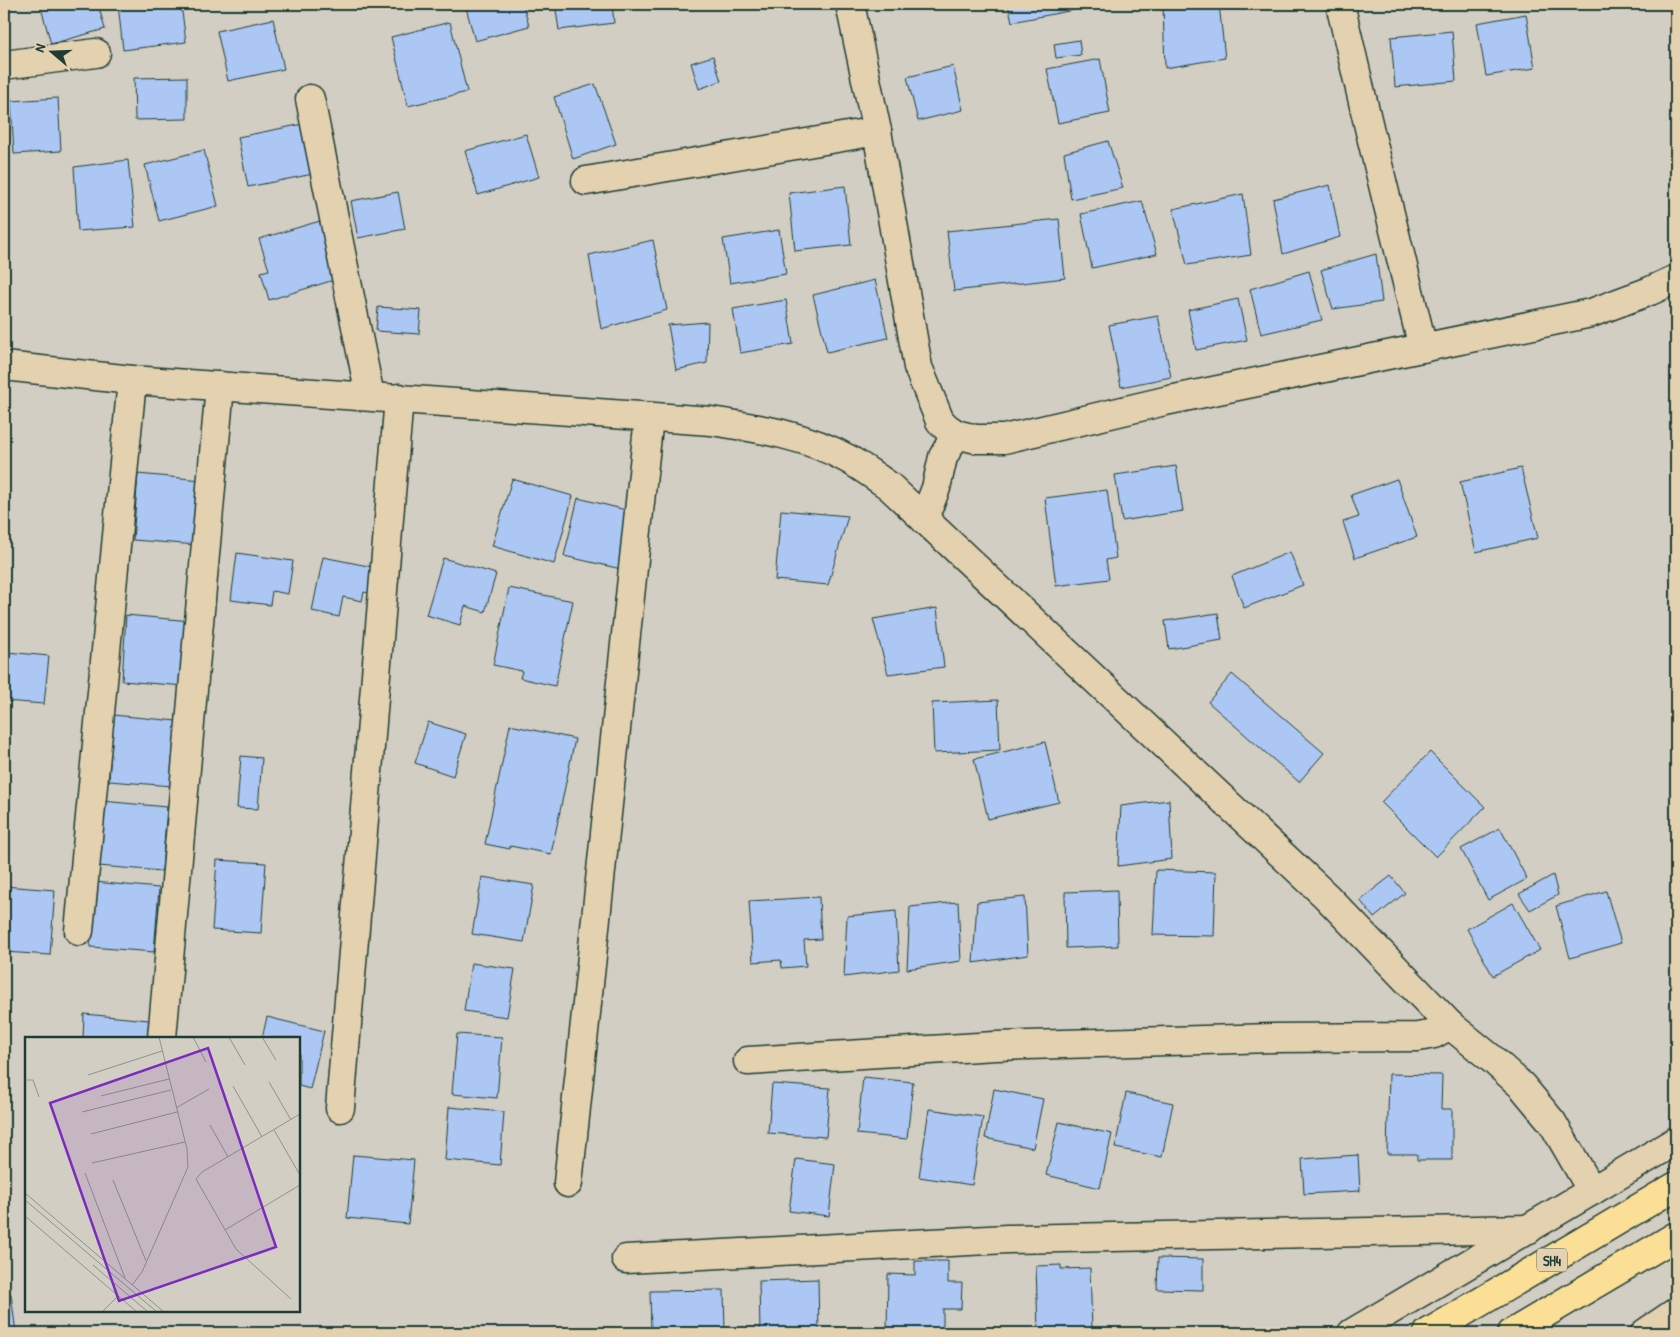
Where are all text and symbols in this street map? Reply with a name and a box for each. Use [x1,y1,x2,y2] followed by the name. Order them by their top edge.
[28,28,78,78] north arrow
[29,40,50,54] text: N
[25,1037,300,1312] inset map
[1537,1248,1567,1272] road number: SH4

